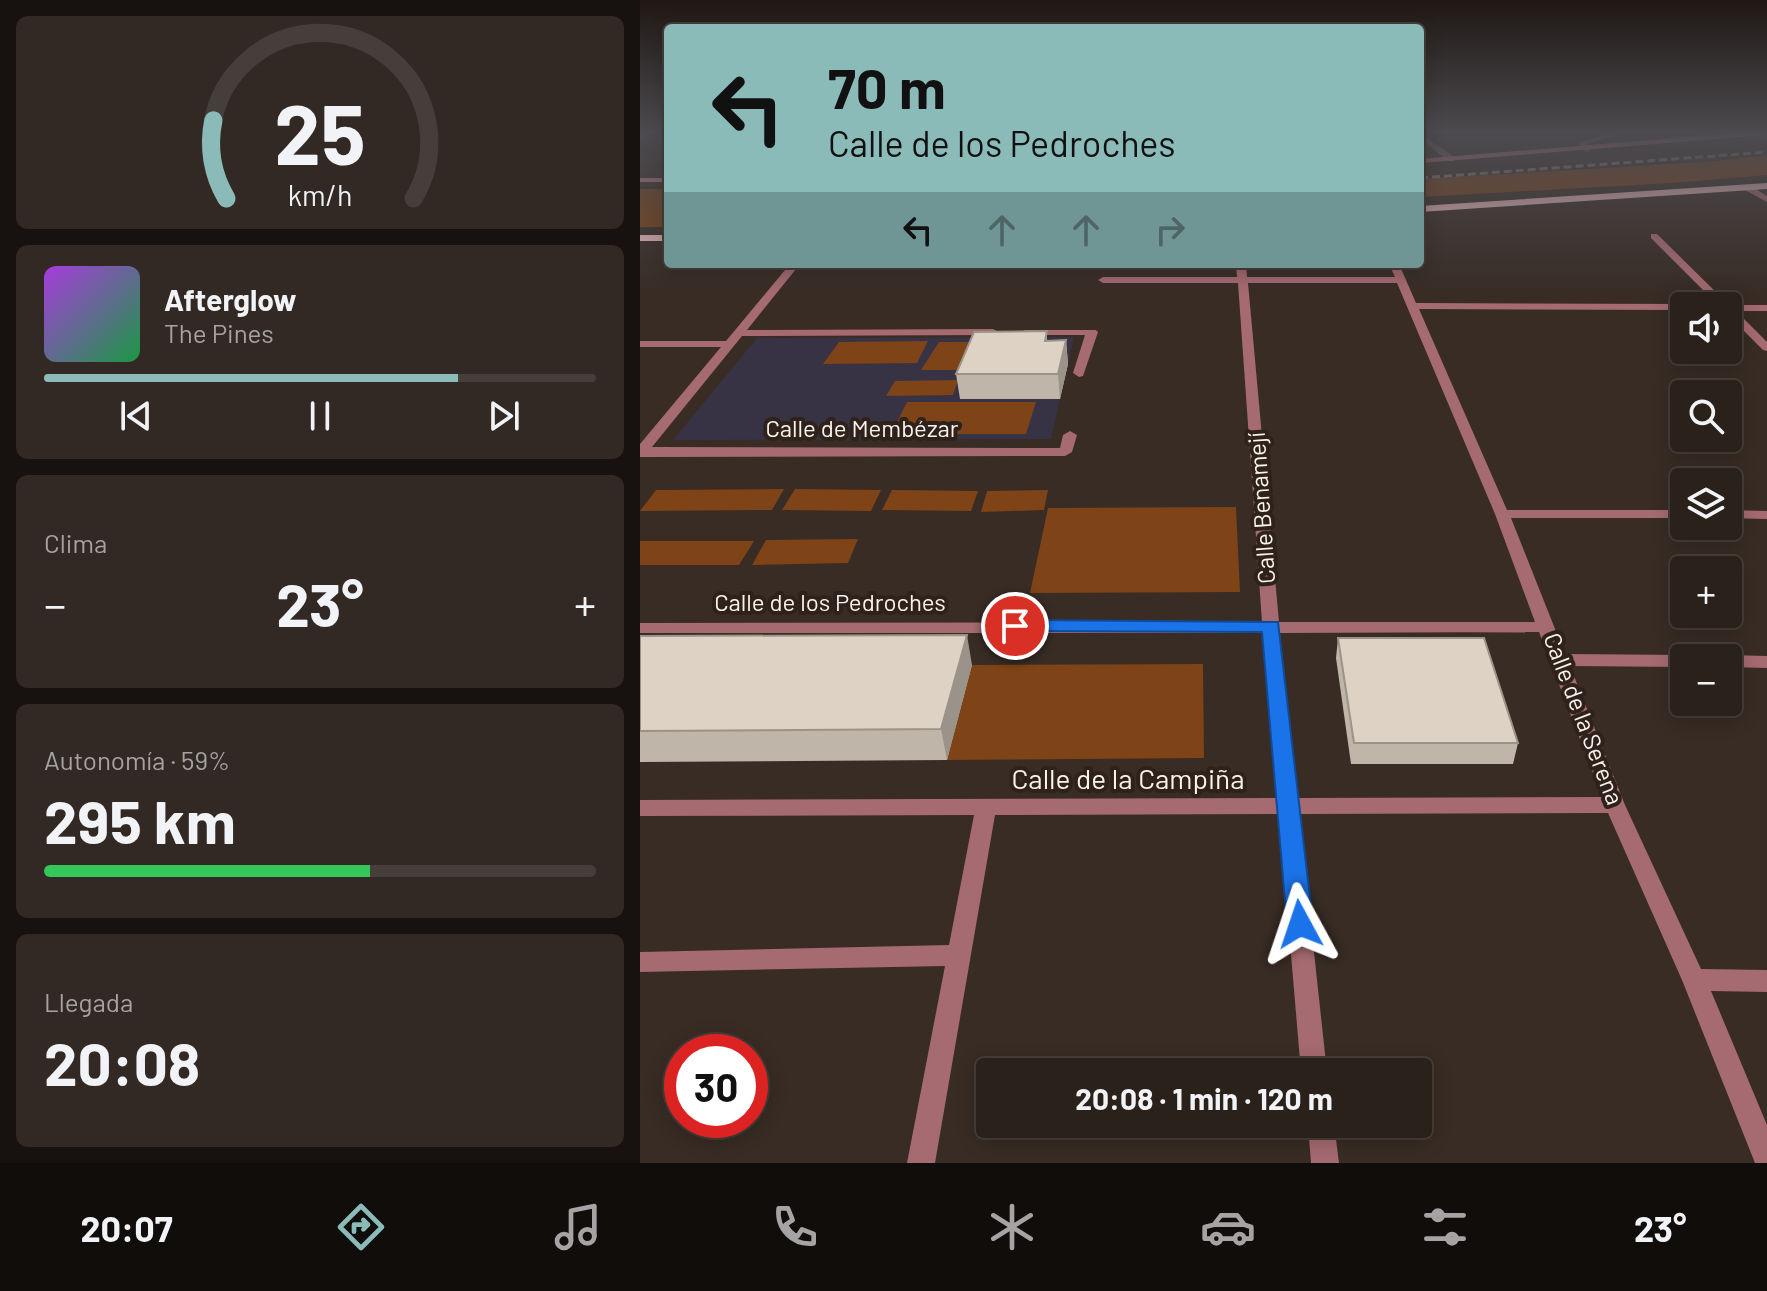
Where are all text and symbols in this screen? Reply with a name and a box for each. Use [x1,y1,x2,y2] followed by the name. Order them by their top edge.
[828,53,946,120] text: 70 m
[696,56,800,160] icon: left
[274,81,366,181] text: 25
[828,121,1176,164] text: Calle de los Pedroches
[288,177,352,212] text: km/h
[896,208,940,252] icon: left
[980,208,1024,252] icon: ahead
[1064,208,1108,252] icon: ahead
[1148,208,1192,252] icon: right
[164,281,297,317] text: Afterglow
[1670,292,1742,716] map controls
[1670,292,1742,364] button: sound
[164,317,274,348] text: The Pines
[1670,380,1742,452] button: search
[114,394,158,438] icon: previous
[298,394,342,438] icon: pause
[482,394,526,438] icon: next
[765,413,959,442] street label: Calle de Membézar
[1241,431,1280,585] street label: Calle Benamejí
[1670,468,1742,540] button: layers
[44,527,107,558] text: Clima
[1670,556,1742,628] button: +
[276,567,364,639] text: 23°
[44,577,66,630] text: −
[574,577,596,630] text: +
[714,587,946,616] street label: Calle de los Pedroches
[981,592,1049,660] pin
[993,604,1037,648] icon: arrive
[1538,628,1631,809] street label: Calle de la Serena
[1670,644,1742,716] button: −
[44,744,230,775] text: Autonomía · 59%
[1012,761,1244,795] street label: Calle de la Campiña
[44,784,236,856] text: 295 km
[1258,882,1342,966] position arrow
[44,986,133,1017] text: Llegada
[44,1026,200,1098] text: 20:08
[664,1034,768,1138] speed limit sign: 30
[1075,1080,1333,1116] text: 20:08 · 1 min · 120 m
[333,1199,389,1255] icon: directions
[550,1199,606,1255] icon: music
[767,1199,823,1255] icon: phone
[984,1199,1040,1255] icon: climate
[1200,1199,1256,1255] icon: car
[1417,1199,1473,1255] icon: filters
[80,1206,173,1249] text: 20:07
[1634,1206,1687,1249] text: 23°

